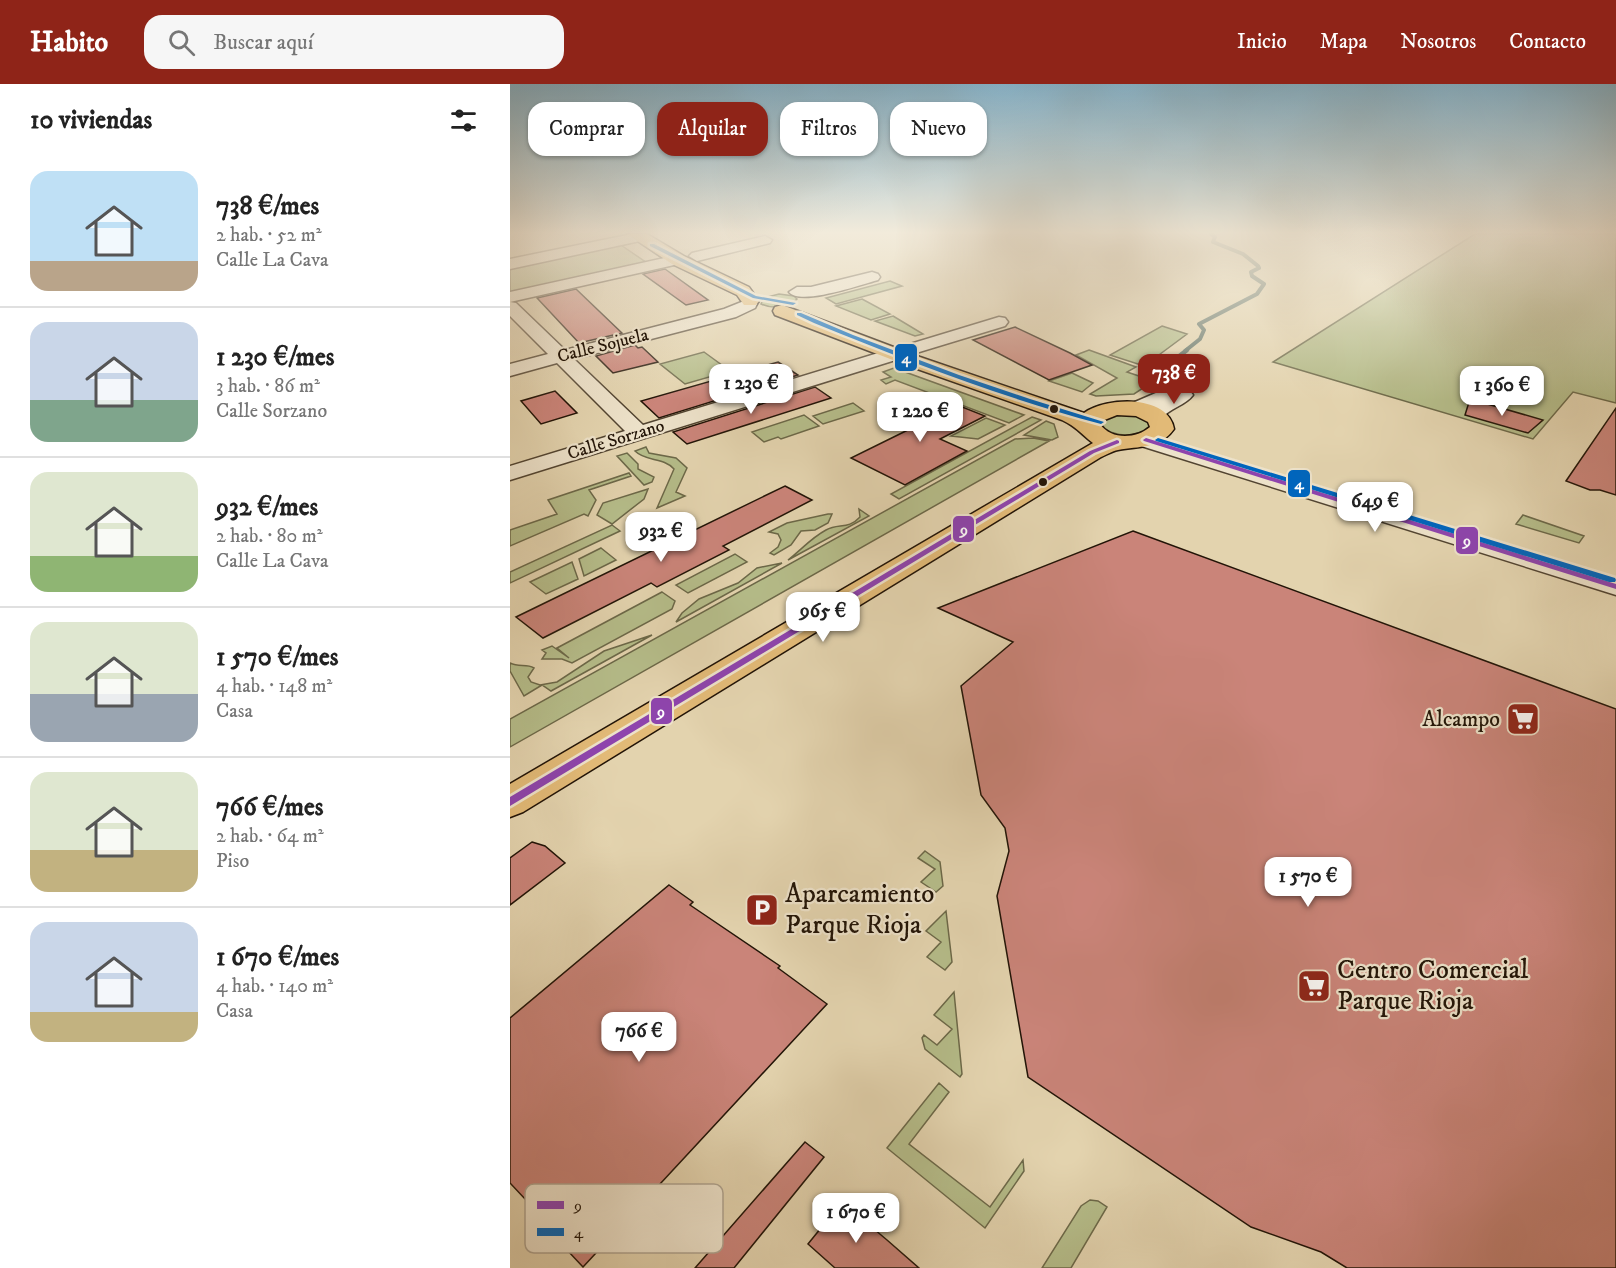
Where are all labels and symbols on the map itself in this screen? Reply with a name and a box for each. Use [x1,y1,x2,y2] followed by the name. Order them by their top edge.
[555,324,651,368] street label: Calle Sojuela
[894,343,918,372] line badge: 4
[900,348,911,368] text: 4
[1132,354,1216,405] pin: 738 €
[696,364,806,415] pin: 1 230 €
[1447,366,1557,417] pin: 1 360 €
[865,392,975,443] pin: 1 220 €
[1048,403,1060,415] unlabelled marker
[565,415,667,465] street label: Calle Sorzano
[1287,469,1311,498] line badge: 4
[1293,474,1304,494] text: 4
[1037,476,1049,488] unlabelled marker
[1333,482,1417,533] pin: 649 €
[619,512,703,563] pin: 932 €
[952,515,975,543] line badge: 9
[959,520,968,540] text: 9
[1455,526,1479,555] line badge: 9
[1462,531,1471,551] text: 9
[781,592,865,643] pin: 965 €
[650,697,673,725] line badge: 9
[1505,701,1541,737] supermarket icon: Alcampo
[656,702,665,722] text: 9
[1422,706,1500,733] place label: Alcampo
[1253,857,1363,908] pin: 1 570 €
[785,877,934,942] place label: Aparcamiento Parque Rioja
[744,892,780,928] parking icon: Aparcamiento Parque Rioja
[1337,953,1528,1018] place label: Centro Comercial Parque Rioja
[1296,968,1332,1004] supermarket icon: Centro Comercial Parque Rioja
[597,1012,681,1063] pin: 766 €
[525,1184,723,1253] legend
[801,1193,911,1244] pin: 1 670 €
[573,1196,582,1216] text: 9
[574,1223,584,1243] text: 4

